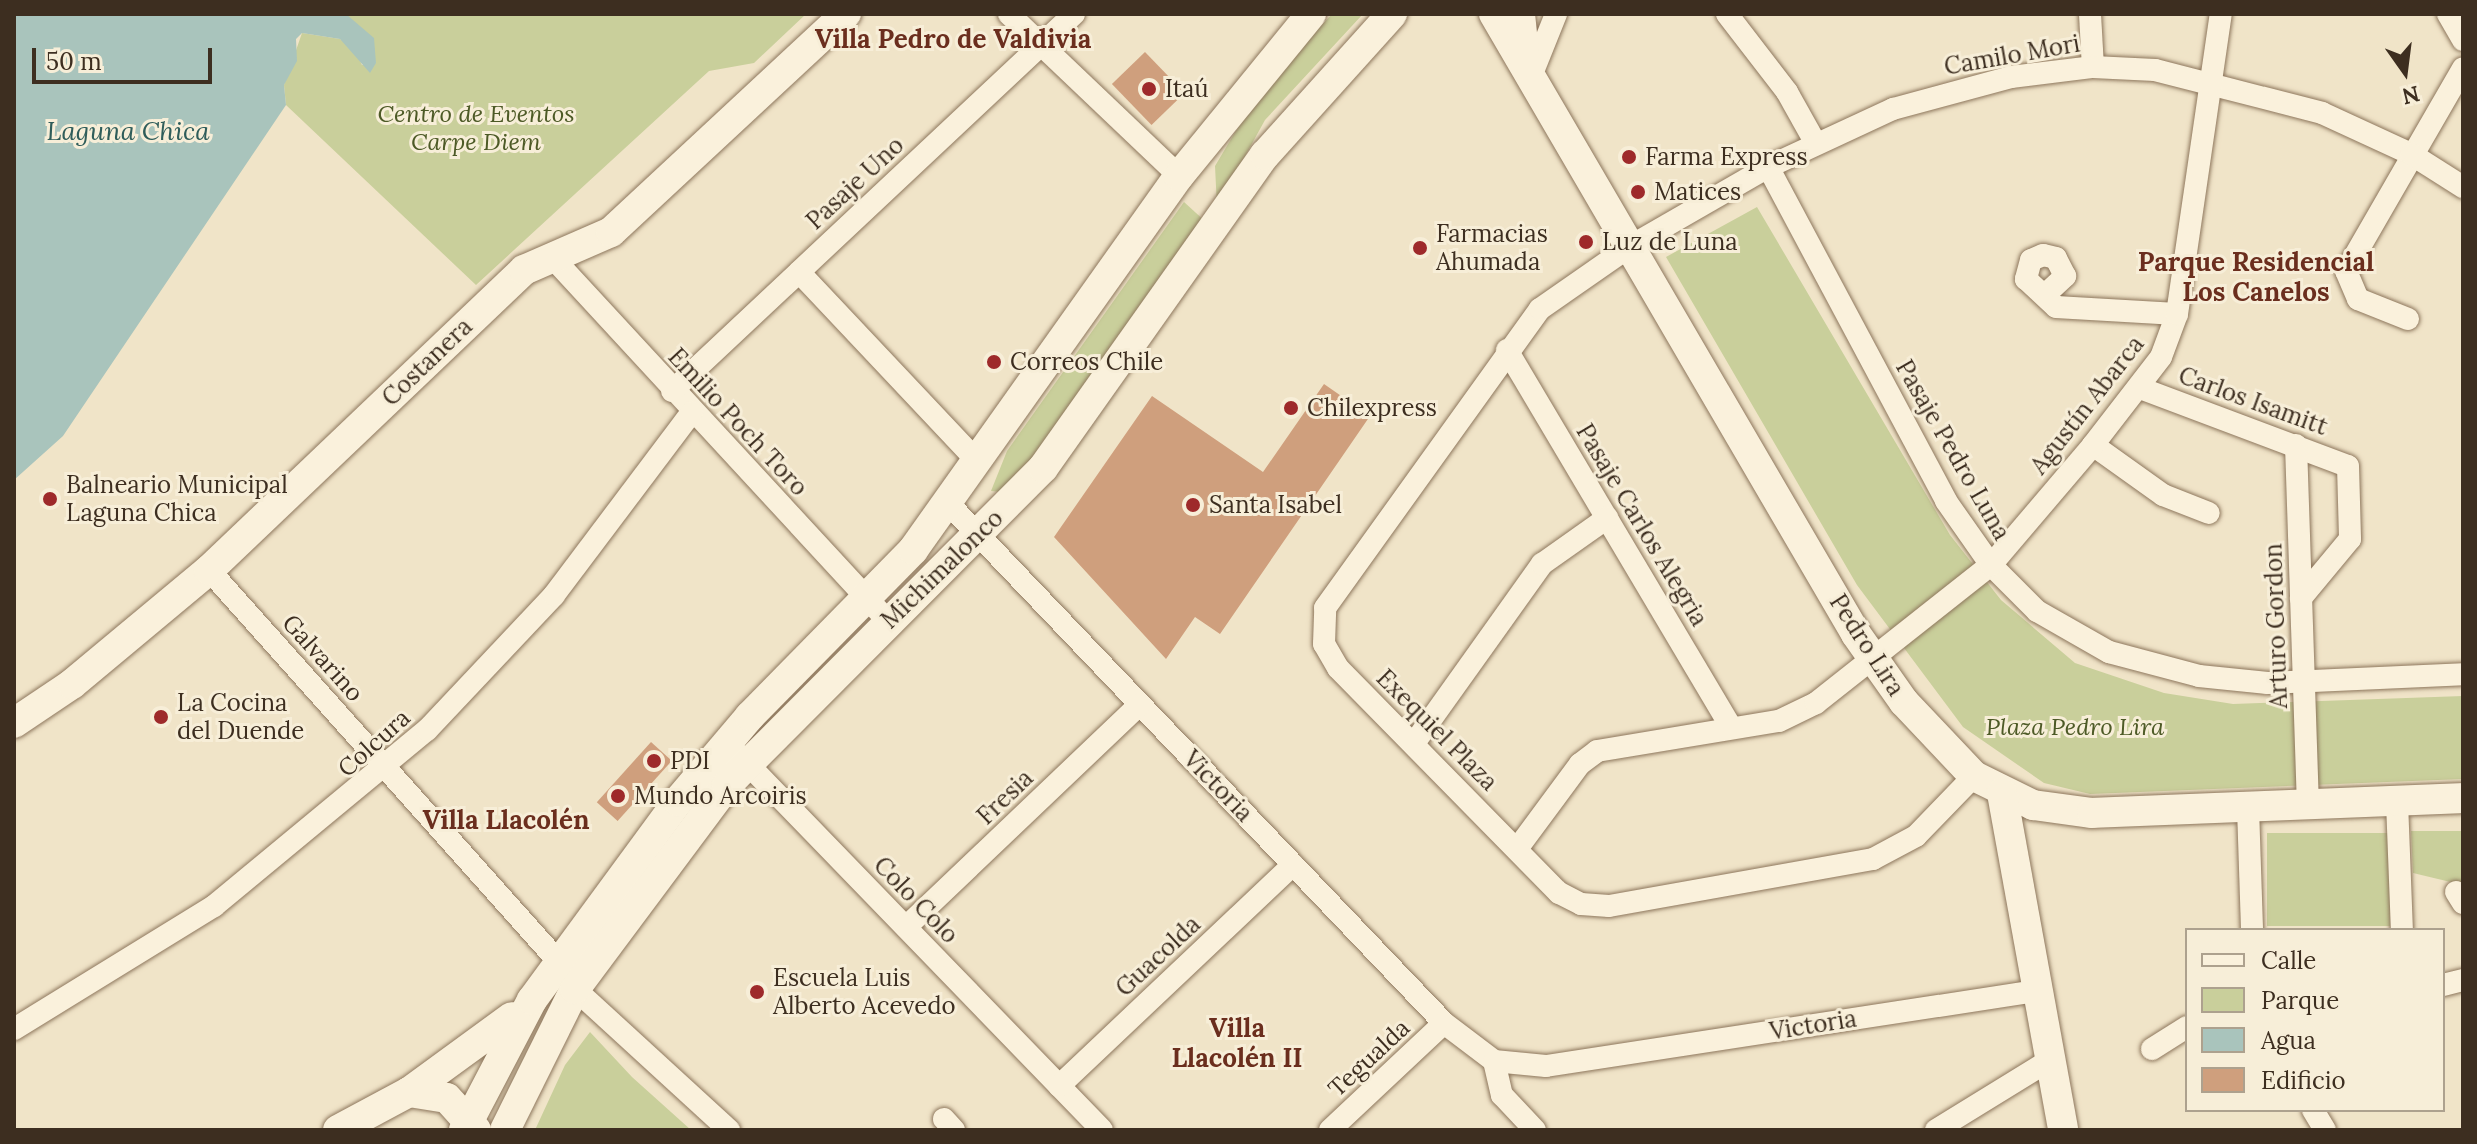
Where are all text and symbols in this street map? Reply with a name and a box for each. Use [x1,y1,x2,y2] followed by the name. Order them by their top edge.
[815,23,1091,55] district label: Villa Pedro de Valdivia
[1942,29,2082,81] street label: Camilo Mori
[36,32,216,82] scale bar
[2365,32,2445,112] north arrow
[46,46,102,77] text: 50 m
[1165,75,1208,103] place label: Itaú
[1140,80,1158,98] marker: Itaú
[2399,80,2422,111] text: N
[377,100,575,156] park label: Centro de Eventos Carpe Diem
[47,115,209,147] water label: Laguna Chica
[800,131,910,235] street label: Pasaje Uno
[1645,143,1808,171] place label: Farma Express
[1620,148,1638,166] marker: Farma Express
[1654,178,1741,206] place label: Matices
[1629,183,1647,201] marker: Matices
[1436,220,1548,276] place label: Farmacias Ahumada
[1602,228,1738,256] place label: Luz de Luna
[1577,233,1595,251] marker: Luz de Luna
[1411,239,1429,257] marker: Farmacias Ahumada
[2138,246,2374,308] district label: Parque Residencial Los Canelos
[376,312,478,412] street label: Costanera
[2024,330,2150,480] street label: Agustín Abarca
[662,342,814,502] street label: Emilio Poch Toro
[1010,348,1163,376] place label: Correos Chile
[985,353,1003,371] marker: Correos Chile
[1890,355,2016,545] street label: Pasaje Pedro Luna
[2175,361,2331,441] street label: Carlos Isamitt
[1307,394,1437,422] place label: Chilexpress
[1282,399,1300,417] marker: Chilexpress
[1570,419,1714,631] street label: Pasaje Carlos Alegria
[66,471,288,527] place label: Balneario Municipal Laguna Chica
[41,490,59,508] marker: Balneario Municipal Laguna Chica
[1209,491,1342,519] place label: Santa Isabel
[1184,496,1202,514] marker: Santa Isabel
[875,504,1009,634] street label: Michimalonco
[2259,543,2293,709] street label: Arturo Gordon
[1824,589,1910,701] street label: Pedro Lira
[276,609,370,707] street label: Galvarino
[1371,664,1503,796] street label: Exequiel Plaza
[177,689,304,745] place label: La Cocina del Duende
[332,703,416,783] street label: Colcura
[152,708,170,726] marker: La Cocina del Duende
[1986,713,2164,741] park label: Plaza Pedro Lira
[1177,745,1259,827] street label: Victoria
[670,747,710,775] place label: PDI
[645,752,663,770] marker: PDI
[971,764,1039,830] street label: Fresia
[634,782,807,810] place label: Mundo Arcoiris
[609,787,627,805] marker: Mundo Arcoiris
[422,804,590,836] district label: Villa Llacolén
[868,851,964,949] street label: Colo Colo
[1110,910,1206,1002] street label: Guacolda
[2185,928,2445,1112] legend
[2261,945,2316,976] text: Calle
[773,964,956,1020] place label: Escuela Luis Alberto Acevedo
[748,983,766,1001] marker: Escuela Luis Alberto Acevedo
[2261,985,2339,1016] text: Parque
[1768,1004,1858,1046] street label: Victoria
[1171,1012,1303,1074] district label: Villa Llacolén II
[1322,1013,1416,1103] street label: Tegualda
[2261,1025,2316,1056] text: Agua
[2261,1065,2346,1096] text: Edificio

